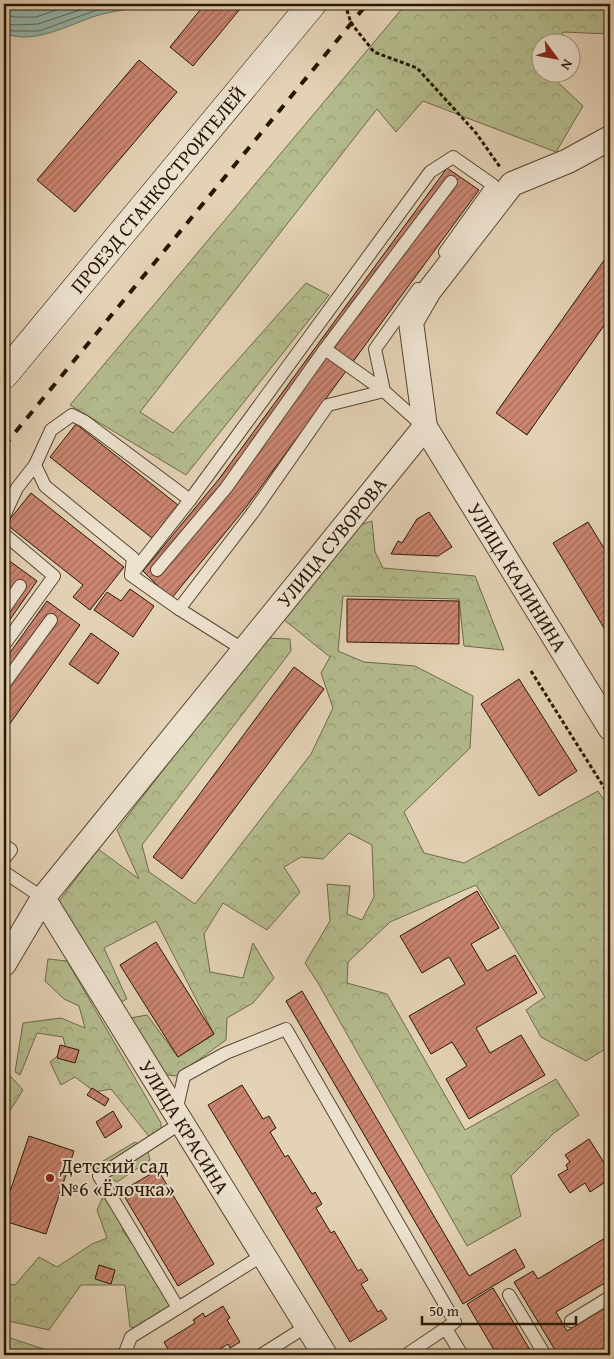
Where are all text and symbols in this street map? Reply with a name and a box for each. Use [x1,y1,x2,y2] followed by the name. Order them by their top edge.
[532,32,582,82] north arrow
[556,56,578,75] text: N
[63,79,252,299] street label: ПРОЕЗД СТАНКОСТРОИТЕЛЕЙ
[269,470,393,613] street label: УЛИЦА СУВОРОВА
[461,497,575,657] street label: УЛИЦА КАЛИНИНА
[132,1054,237,1199] street label: УЛИЦА КРАСИНА
[59,1151,175,1203] place label: Детский сад №6 «Ёлочка»
[44,1172,56,1184] marker: Детский сад №6 «Ёлочка»
[422,1294,575,1326] scale bar
[429,1300,460,1321] text: 50 m

